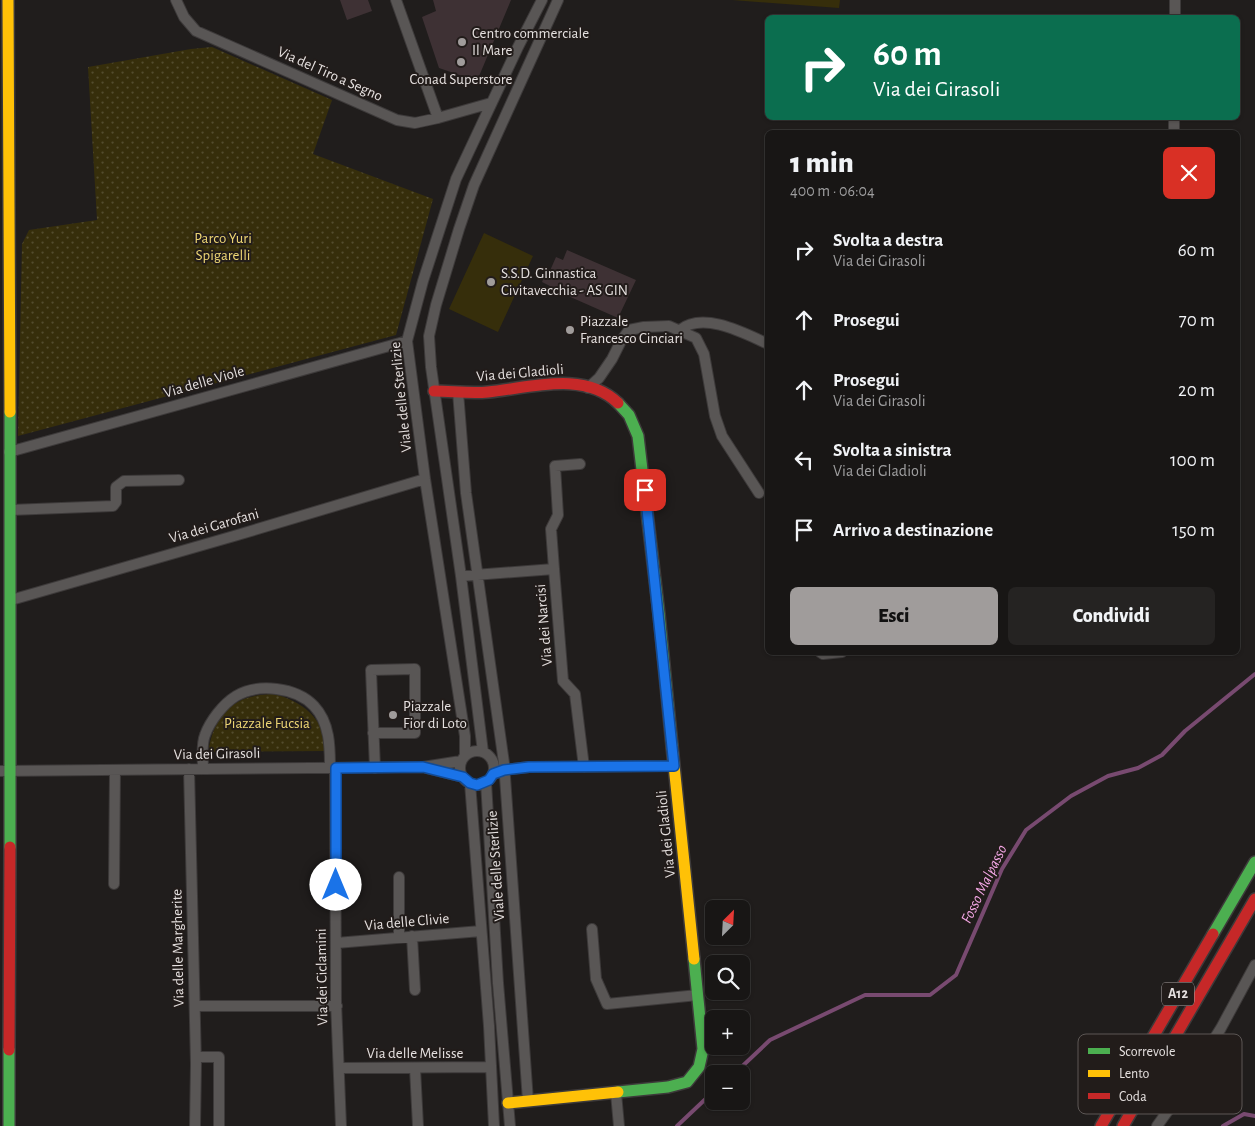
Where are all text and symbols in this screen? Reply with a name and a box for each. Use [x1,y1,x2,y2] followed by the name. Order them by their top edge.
[472,26,589,58] place label: Centro commerciale Il Mare
[790,35,855,100] icon: right
[456,36,468,48] marker: Centro commerciale Il Mare
[873,37,942,72] text: 60 m
[275,44,385,104] street label: Via del Tiro a Segno
[455,56,467,68] marker: Conad Superstore
[410,72,512,87] place label: Conad Superstore
[873,78,1000,100] text: Via dei Girasoli
[1163,147,1215,199] button: close
[790,148,854,178] text: 1 min
[790,183,875,199] text: 400 m · 06:04
[194,231,252,263] park label: Parco Yuri Spigarelli
[833,231,943,250] text: Svolta a destra
[790,236,818,264] icon: right
[1178,241,1215,260] text: 60 m
[833,253,926,269] text: Via dei Girasoli
[501,266,628,298] place label: S.S.D. Ginnastica Civitavecchia - AS GIN
[485,276,497,288] marker: S.S.D. Ginnastica Civitavecchia - AS GIN
[790,306,818,334] icon: ahead
[833,311,900,330] text: Prosegui
[1179,311,1215,330] text: 70 m
[580,314,683,346] place label: Piazzale Francesco Cinciari
[564,324,576,336] marker: Piazzale Francesco Cinciari
[388,341,414,453] street label: Viale delle Sterlizie
[476,362,564,384] street label: Via dei Gladioli
[162,363,246,401] street label: Via delle Viole
[833,371,900,390] text: Prosegui
[790,376,818,404] icon: ahead
[1178,381,1215,400] text: 20 m
[833,393,926,409] text: Via dei Girasoli
[833,441,952,460] text: Svolta a sinistra
[790,446,818,474] icon: left
[1170,451,1215,470] text: 100 m
[833,463,927,479] text: Via dei Gladioli
[624,469,666,511] pin
[631,476,659,504] icon: arrive
[168,506,260,546] street label: Via dei Garofani
[790,516,818,544] icon: arrive
[833,521,993,540] text: Arrivo a destinazione
[1172,521,1215,540] text: 150 m
[533,583,555,667] street label: Via dei Narcisi
[790,587,998,645] button: Esci
[1008,587,1215,645] button: Condividi
[403,699,467,731] place label: Piazzale Fior di Loto
[387,709,399,721] marker: Piazzale Fior di Loto
[224,716,310,731] park label: Piazzale Fucsia
[173,746,261,762] street label: Via dei Girasoli
[654,790,678,878] street label: Via dei Gladioli
[485,810,507,922] street label: Viale delle Sterlizie
[958,842,1011,926] water label: Fosso Malpasso
[309,858,361,910] position arrow
[169,889,187,1007] street label: Via delle Margherite
[705,900,750,945] north arrow
[705,900,750,1110] map controls
[364,911,450,933] street label: Via delle Clivie
[314,928,330,1026] street label: Via dei Ciclamini
[705,955,750,1000] button: search
[1162,982,1194,1006] road number: A12
[705,1010,750,1055] button: +
[1078,1034,1242,1114] legend
[1119,1045,1175,1059] text: Scorrevole
[367,1046,463,1061] street label: Via delle Melisse
[705,1065,750,1110] button: −
[1119,1067,1150,1081] text: Lento
[1119,1090,1147,1104] text: Coda

